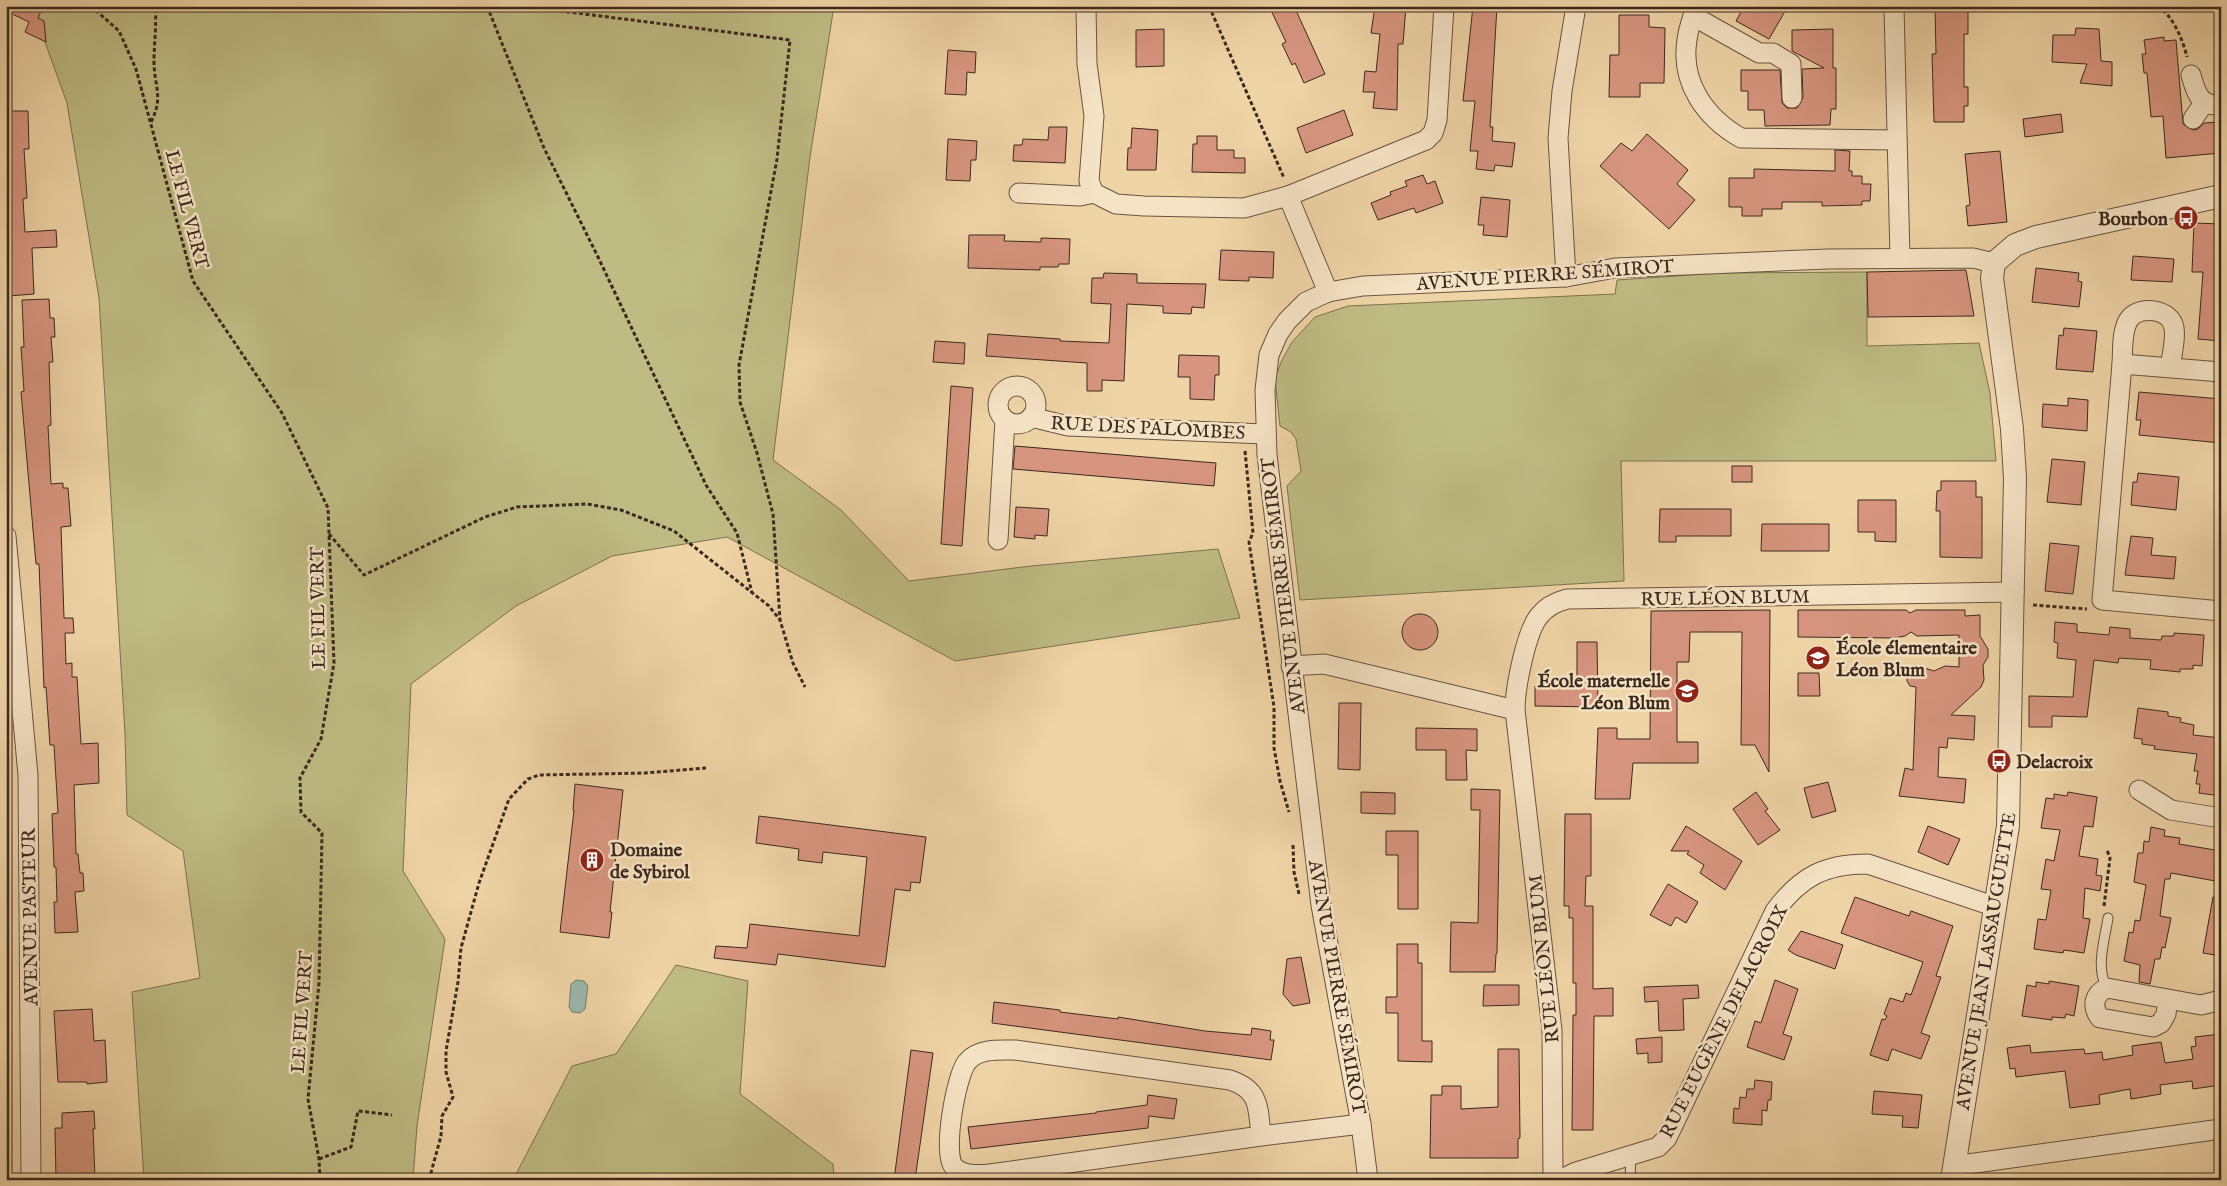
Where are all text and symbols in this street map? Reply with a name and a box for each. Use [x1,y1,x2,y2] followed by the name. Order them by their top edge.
[159,147,214,272] street label: LE FIL VERT
[2173,205,2199,231] bus stop icon: Bourbon
[2098,208,2168,232] place label: Bourbon
[1414,254,1675,297] street label: AVENUE PIERRE SÉMIROT
[1050,412,1246,446] street label: RUE DES PALOMBES
[1255,456,1312,717] street label: AVENUE PIERRE SÉMIROT
[306,546,332,669] street label: LE FIL VERT
[1640,585,1810,612] street label: RUE LÉON BLUM
[1836,636,1977,683] place label: École élementaire Léon Blum
[1805,645,1831,671] school or university icon: École élementaire Léon Blum
[1538,669,1670,716] place label: École maternelle Léon Blum
[1674,678,1700,704] school or university icon: École maternelle Léon Blum
[1986,748,2012,774] bus stop icon: Delacroix
[2016,751,2094,775] place label: Delacroix
[1951,811,2022,1113] street label: AVENUE JEAN LASSAUGUETTE
[17,827,45,1007] street label: AVENUE PASTEUR
[610,839,690,885] place label: Domaine de Sybirol
[579,847,605,873] building icon: Domaine de Sybirol
[1302,857,1371,1117] street label: AVENUE PIERRE SÉMIROT
[1523,873,1566,1044] street label: RUE LÉON BLUM
[1654,900,1795,1143] street label: RUE EUGÈNE DELACROIX
[287,950,319,1074] street label: LE FIL VERT

